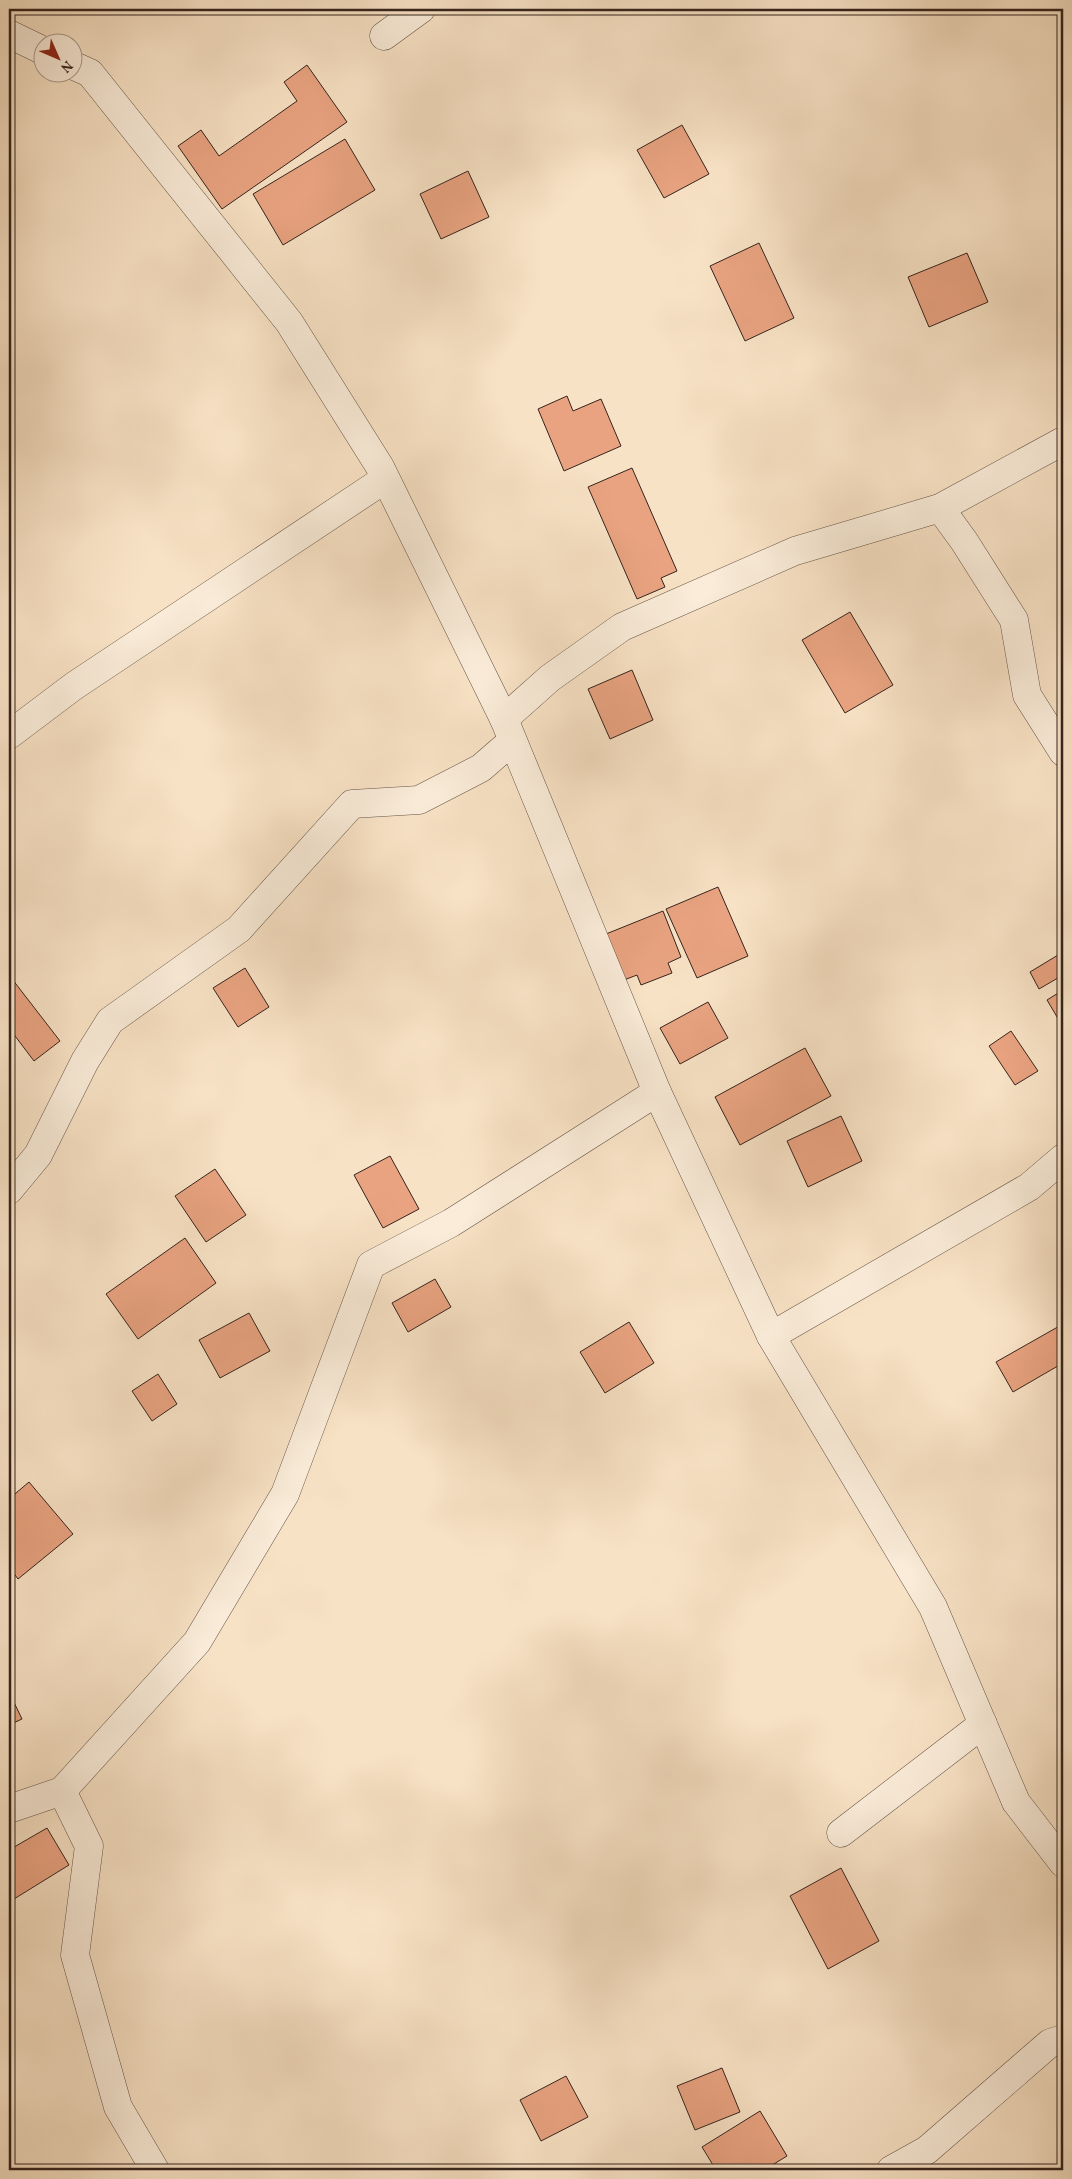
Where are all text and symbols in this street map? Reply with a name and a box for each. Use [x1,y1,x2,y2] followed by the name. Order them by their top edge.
[32,32,82,82] north arrow
[56,56,76,76] text: N

